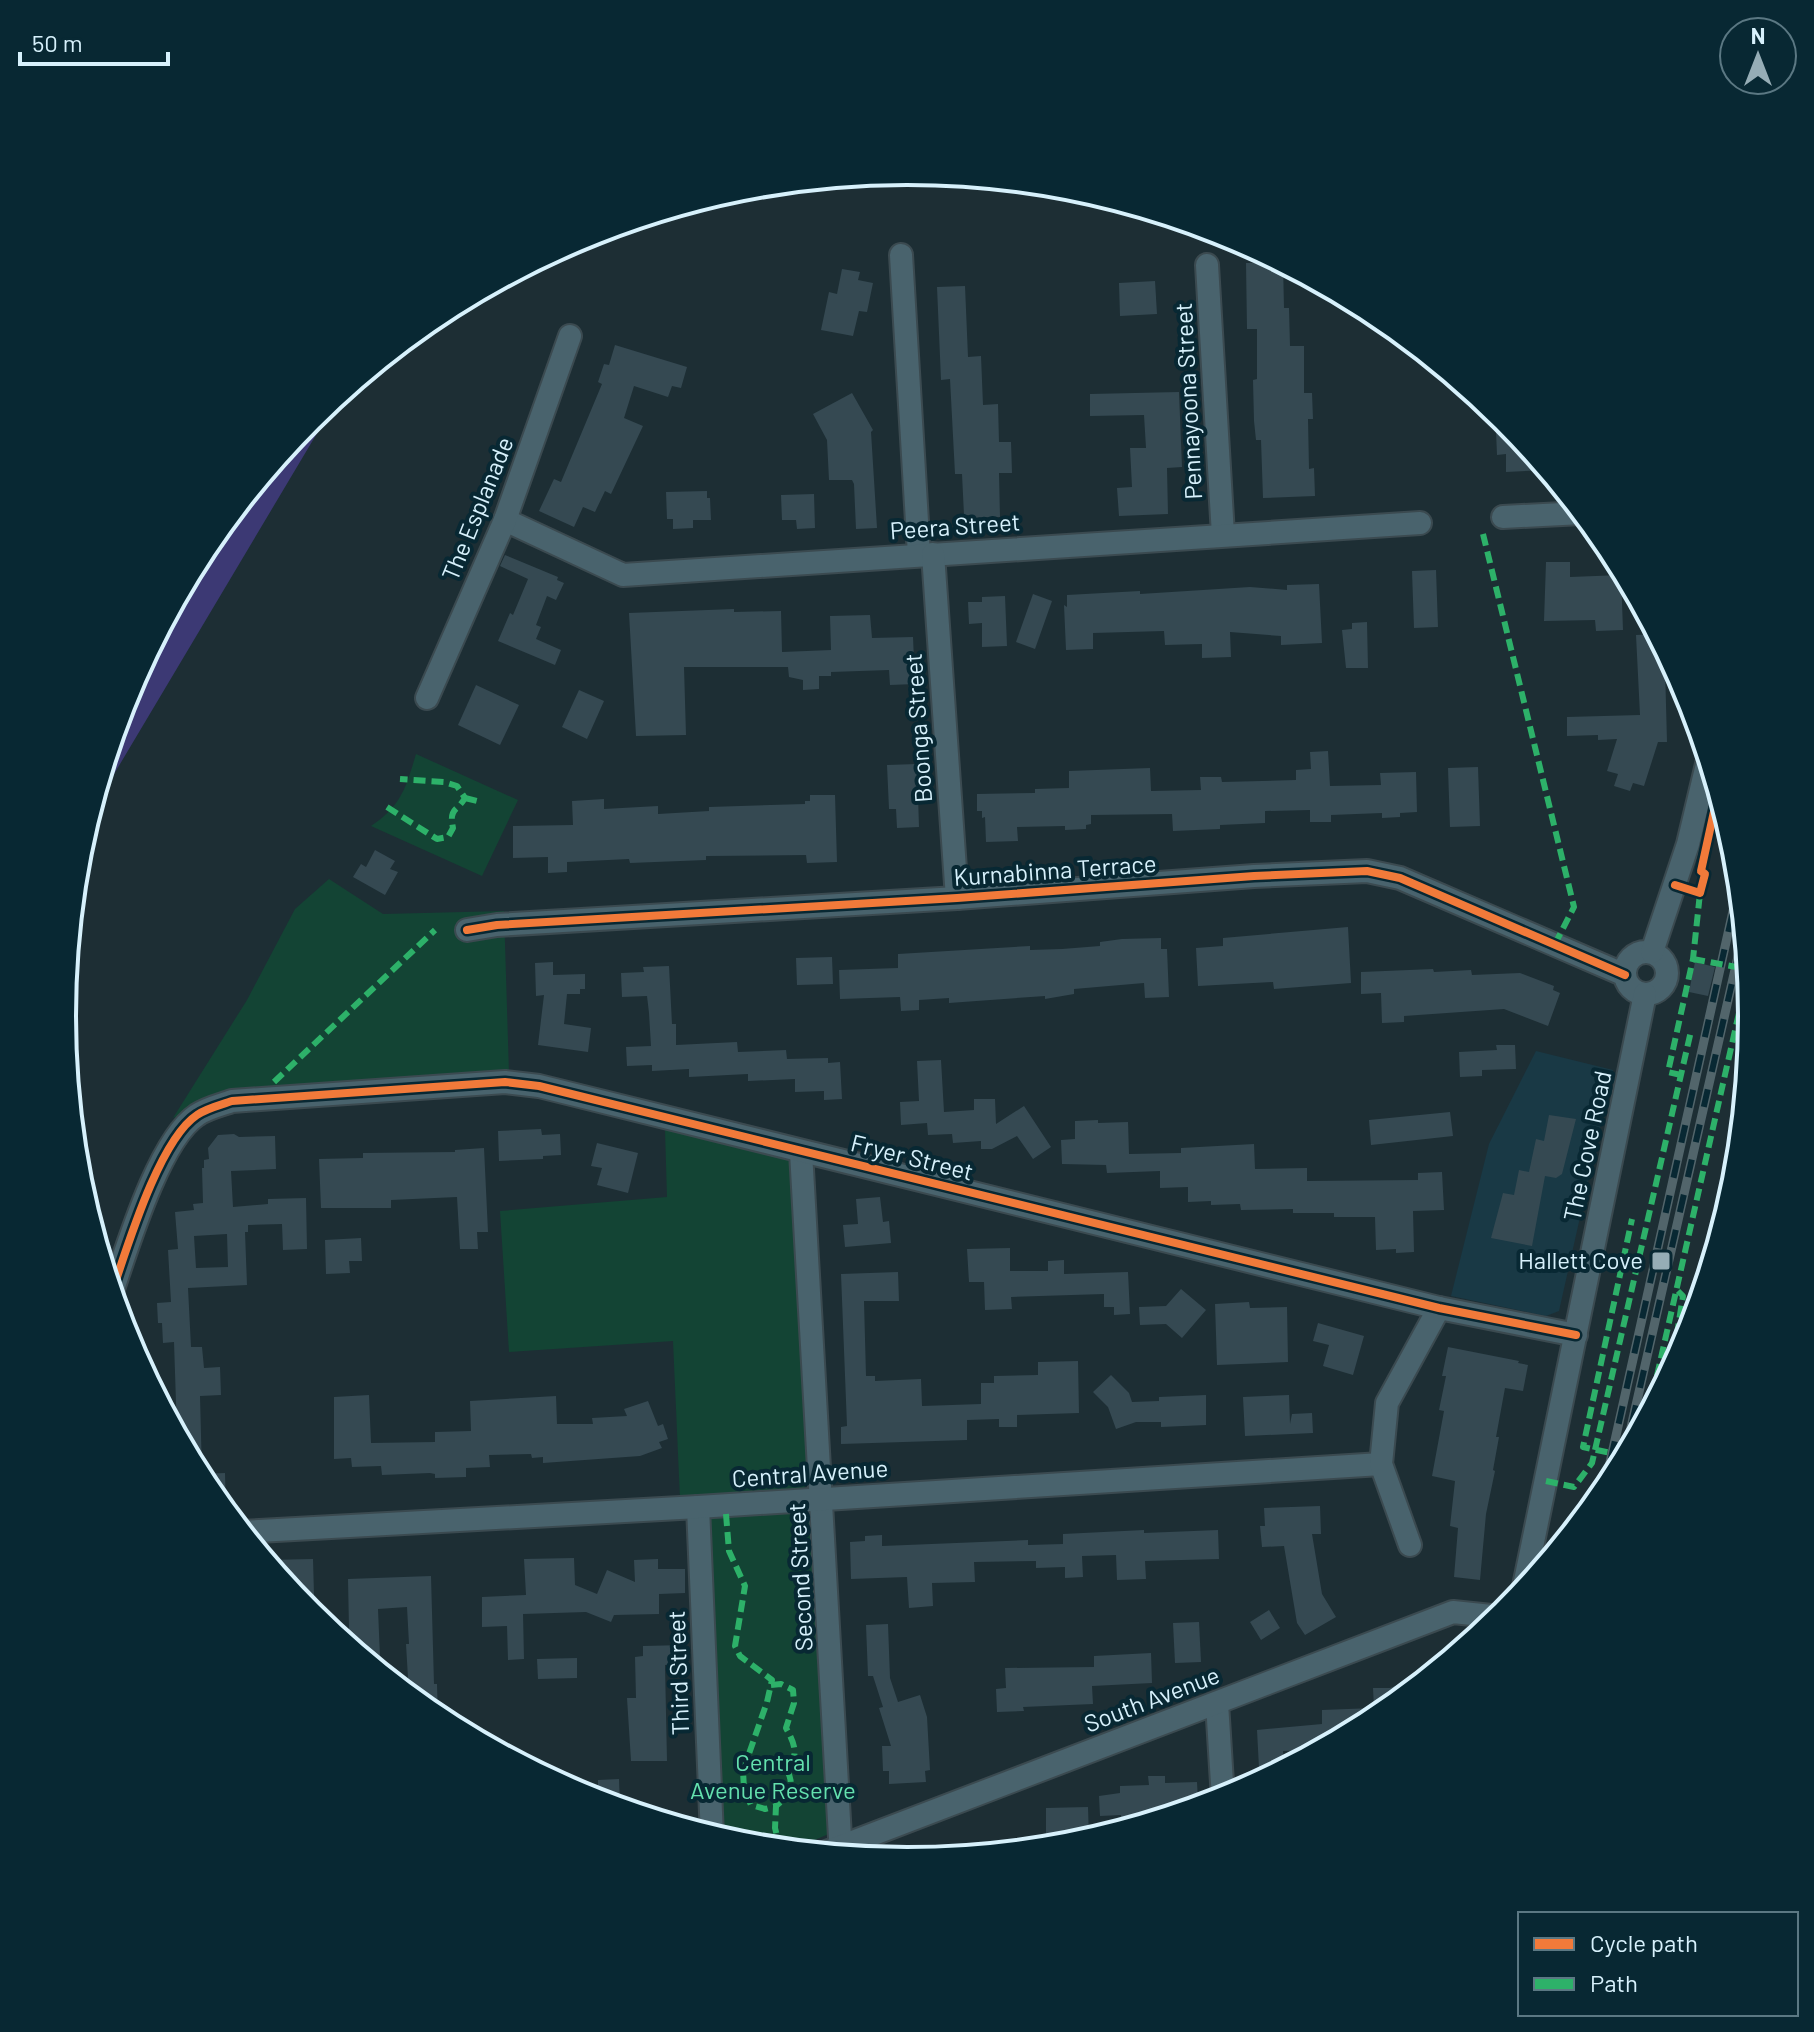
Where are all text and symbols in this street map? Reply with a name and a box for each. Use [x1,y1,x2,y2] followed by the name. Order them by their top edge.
[20,16,168,66] scale bar
[1718,16,1798,96] north arrow
[1751,22,1765,48] text: N
[32,28,83,57] text: 50 m
[1168,302,1207,500] street label: Pennayoona Street
[435,432,519,584] street label: The Esplanade
[889,506,1021,545] street label: Peera Street
[898,652,937,804] street label: Boonga Street
[952,848,1157,891] street label: Kurnabinna Terrace
[1556,1068,1617,1223] street label: The Cove Road
[848,1127,977,1186] street label: Fryer Street
[1518,1245,1643,1274] place label: Hallett Cove
[1650,1250,1672,1272] marker: Hallett Cove
[731,1453,889,1492] street label: Central Avenue
[781,1502,818,1652] street label: Second Street
[661,1610,694,1736] street label: Third Street
[1080,1659,1223,1738] street label: South Avenue
[690,1747,856,1804] park label: Central Avenue Reserve
[1518,1912,1798,2016] legend
[1590,1928,1698,1957] text: Cycle path
[1590,1968,1638,1997] text: Path

